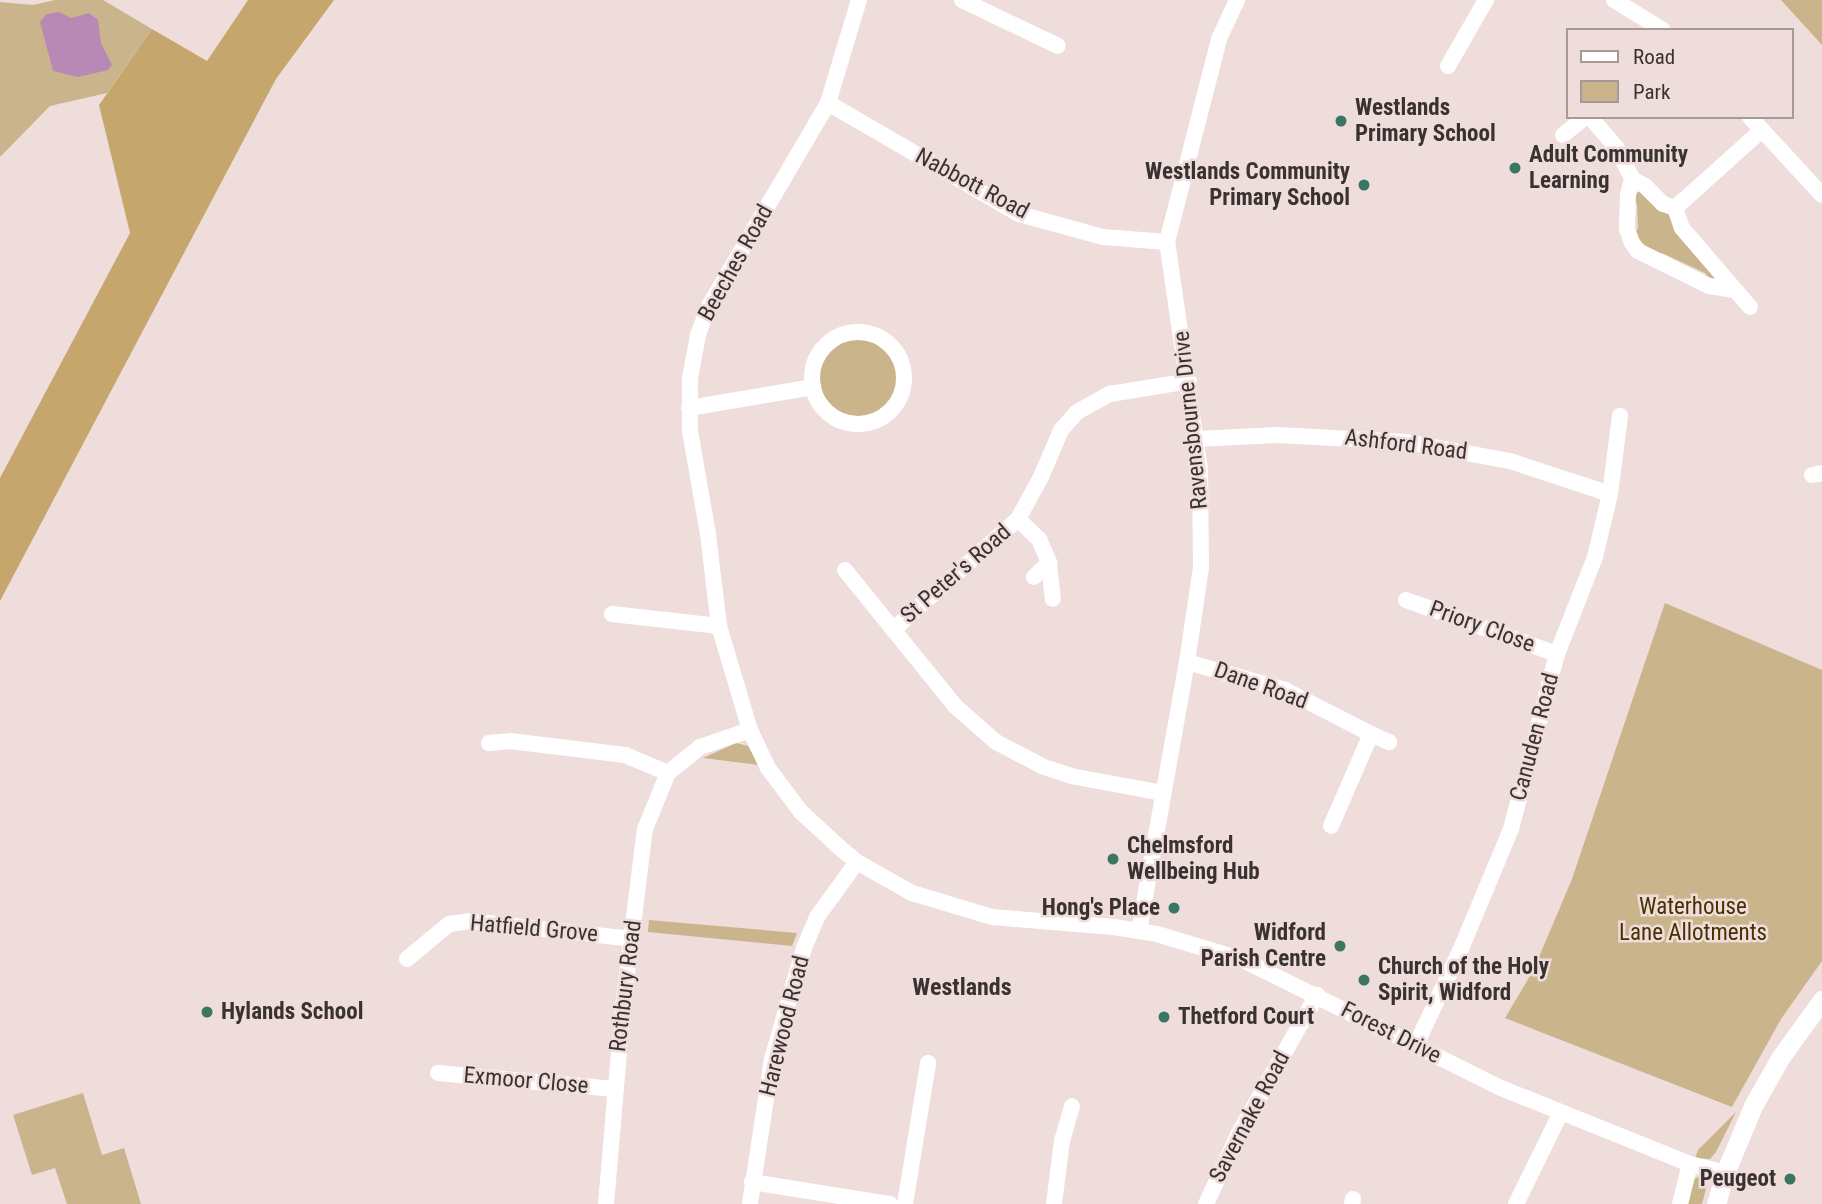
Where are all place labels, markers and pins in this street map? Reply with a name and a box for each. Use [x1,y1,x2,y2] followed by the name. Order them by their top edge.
[1355,94,1496,148] place label: Westlands Primary School
[1333,113,1349,129] marker: Westlands Primary School
[1529,141,1688,195] place label: Adult Community Learning
[1145,158,1350,212] place label: Westlands Community Primary School
[1507,160,1523,176] marker: Adult Community Learning
[1356,177,1372,193] marker: Westlands Community Primary School
[1127,832,1260,886] place label: Chelmsford Wellbeing Hub
[1105,851,1121,867] marker: Chelmsford Wellbeing Hub
[1042,894,1160,922] place label: Hong's Place
[1166,900,1182,916] marker: Hong's Place
[1201,919,1326,973] place label: Widford Parish Centre
[1332,938,1348,954] marker: Widford Parish Centre
[1378,953,1549,1007] place label: Church of the Holy Spirit, Widford
[1356,972,1372,988] marker: Church of the Holy Spirit, Widford
[221,998,363,1026] place label: Hylands School
[1178,1003,1314,1031] place label: Thetford Court
[199,1004,215,1020] marker: Hylands School
[1156,1009,1172,1025] marker: Thetford Court
[1700,1165,1776,1193] place label: Peugeot
[1782,1171,1798,1187] marker: Peugeot

